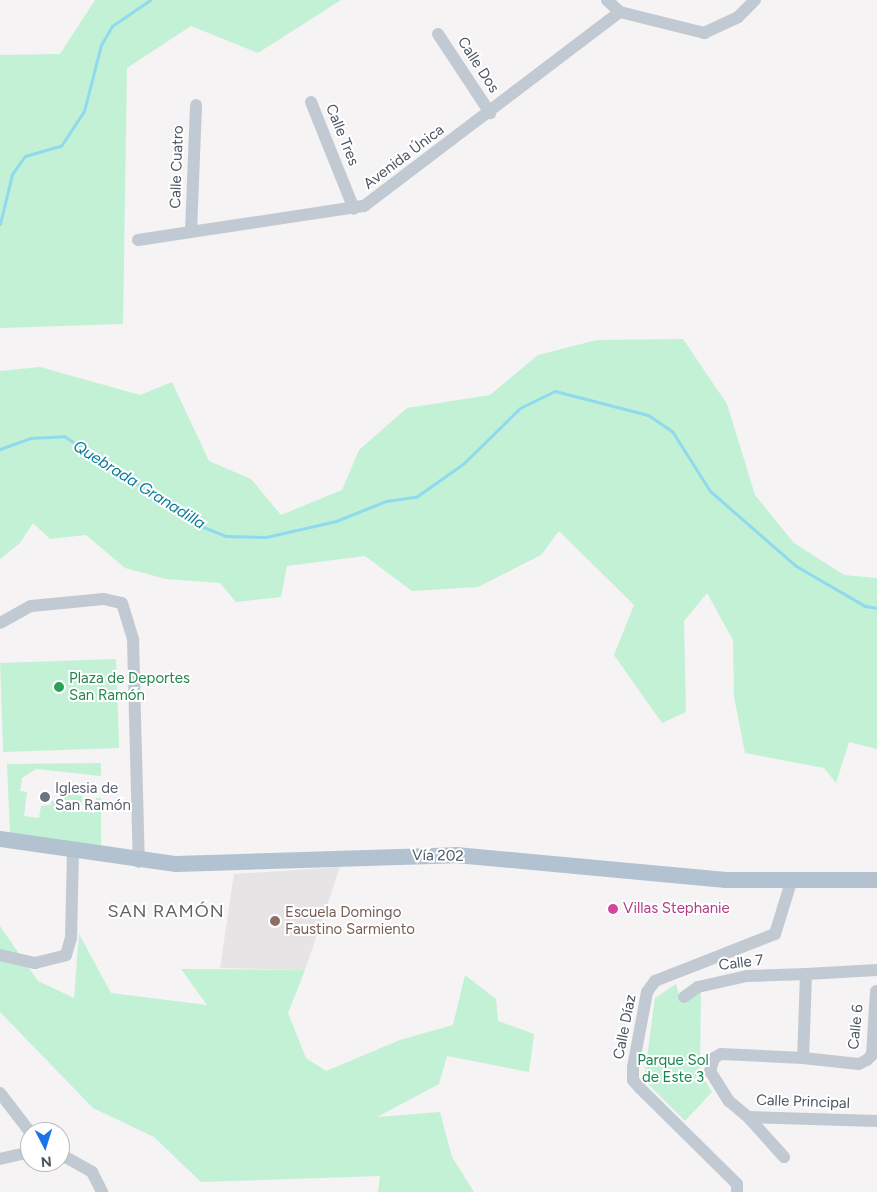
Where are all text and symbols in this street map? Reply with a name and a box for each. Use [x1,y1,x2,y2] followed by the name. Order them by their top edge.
[453,34,503,96] street label: Calle Dos
[322,102,362,168] street label: Calle Tres
[360,121,448,193] street label: Avenida Única
[167,125,187,209] street label: Calle Cuatro
[69,437,209,533] water label: Quebrada Granadilla
[69,669,190,704] place label: Plaza de Deportes San Ramón
[53,681,65,693] marker: Plaza de Deportes San Ramón
[55,779,131,814] place label: Iglesia de San Ramón
[39,791,51,803] marker: Iglesia de San Ramón
[412,847,464,865] street label: Vía 202
[106,900,226,922] district label: SAN RAMÓN
[623,900,730,918] place label: Villas Stephanie
[285,903,415,938] place label: Escuela Domingo Faustino Sarmiento
[607,903,619,915] marker: Villas Stephanie
[269,915,281,927] marker: Escuela Domingo Faustino Sarmiento
[718,951,764,975] street label: Calle 7
[610,993,640,1061] street label: Calle Díaz
[845,1003,867,1051] street label: Calle 6
[637,1051,709,1086] park label: Parque Sol de Este 3
[756,1091,850,1113] street label: Calle Principal
[20,1122,70,1172] north arrow
[40,1153,52,1170] text: N

